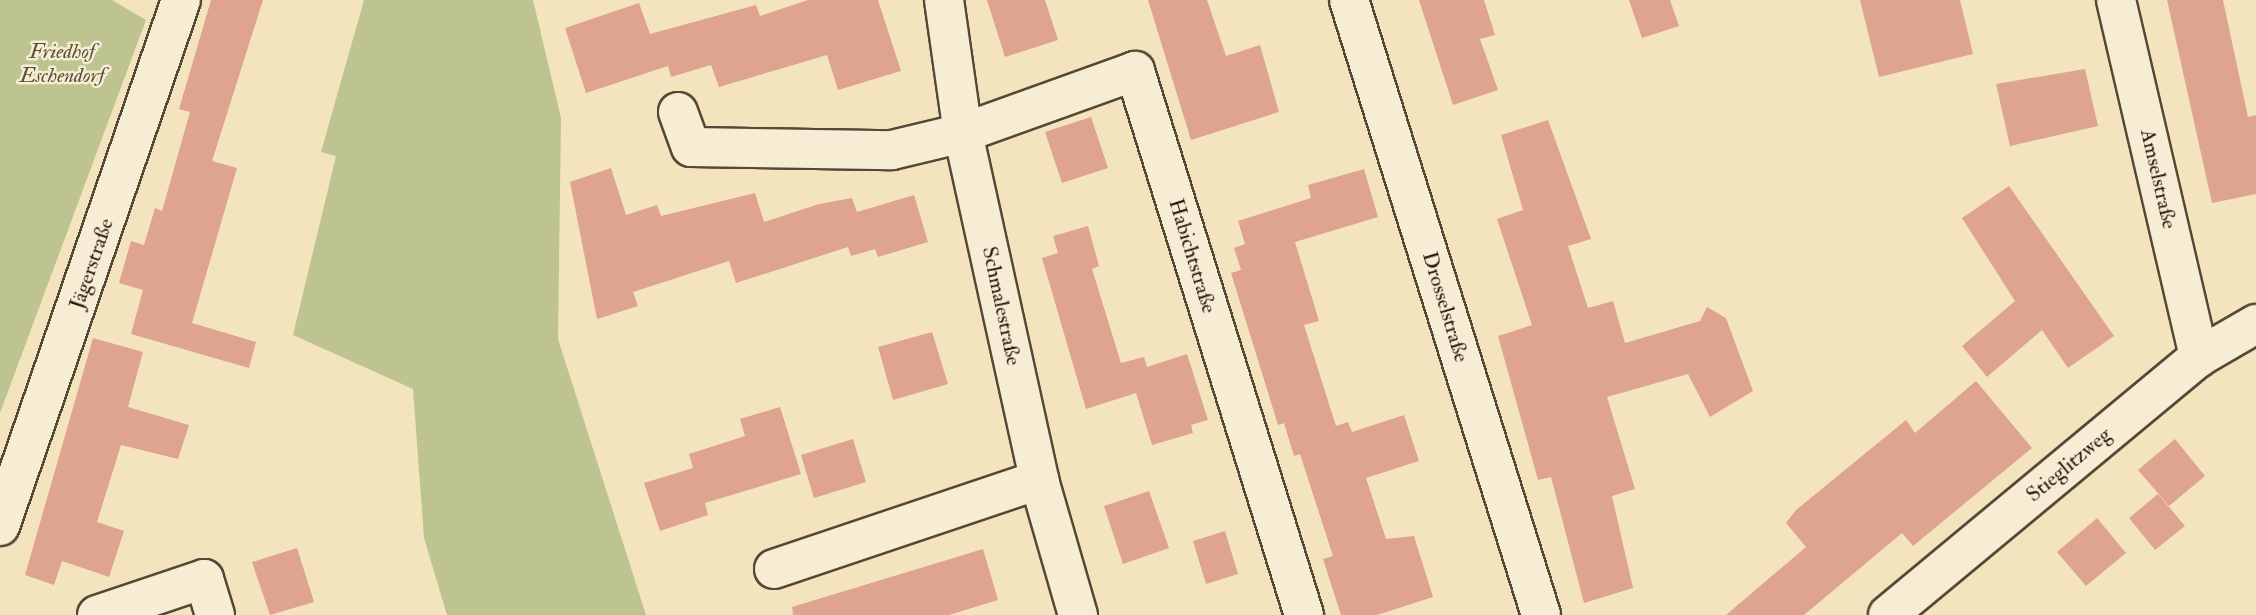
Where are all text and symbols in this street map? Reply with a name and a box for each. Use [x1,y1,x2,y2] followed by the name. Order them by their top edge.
[20,39,104,89] park label: Friedhof Eschendorf
[2134,127,2182,231] street label: Amselstraße
[1163,196,1221,316] street label: Habichtstraße
[65,215,119,313] street label: Jägerstraße
[976,244,1026,368] street label: Schmalestraße
[1416,249,1474,365] street label: Drosselstraße
[2022,422,2116,508] street label: Stieglitzweg

